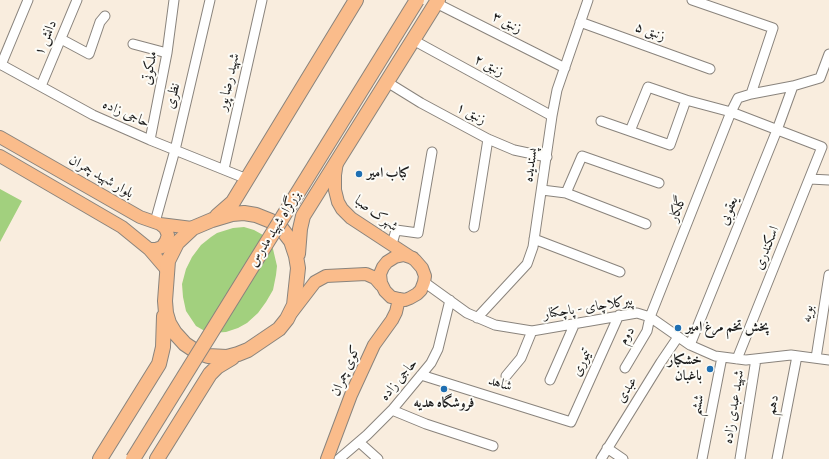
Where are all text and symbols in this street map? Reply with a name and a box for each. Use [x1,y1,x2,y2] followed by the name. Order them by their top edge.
[489,8,525,38] street label: زنبق ۳
[31,18,61,58] street label: دانش ۱
[632,19,668,45] street label: زنبق ۵
[139,50,161,86] street label: ملکوتی
[471,51,507,81] street label: زنبق ۲
[214,52,244,112] street label: شهید رضا پور
[162,82,184,110] street label: نظری
[100,96,152,132] street label: حاجی زاده
[453,99,489,129] street label: زنبق ۱
[520,147,542,183] street label: پسندیده
[66,152,136,202] street label: بلوار شهید چمران
[367,166,410,182] place label: کباب امیر
[354,169,364,179] marker: کباب امیر
[245,188,305,270] street label: بزرگراه شهید مدرس
[351,193,401,235] street label: شهرک صبا
[665,194,691,224] street label: گلکار
[716,194,742,228] street label: یعقوبی
[751,224,783,272] street label: اسکندری
[542,293,634,323] street label: پیرکلاچای - پاچکنار
[798,304,818,324] street label: بویه
[686,320,769,336] place label: پخش تخم مرغ امیر
[673,323,683,333] marker: پخش تخم مرغ امیر
[615,324,639,348] street label: دوم
[327,343,365,399] street label: کوی چمران
[568,347,596,379] street label: تیموری
[668,353,702,386] place label: خشکبار باغبان
[377,356,421,404] street label: حاجی زاده
[705,364,715,374] marker: خشکبار باغبان
[720,369,748,445] street label: شهید عبدی زاده
[486,372,514,396] street label: شاهد
[613,374,641,406] street label: عبدی
[439,384,449,394] marker: فروشگاه هدیه
[688,393,708,417] street label: ششم
[763,394,783,416] street label: دهم
[414,396,474,412] place label: فروشگاه هدیه

